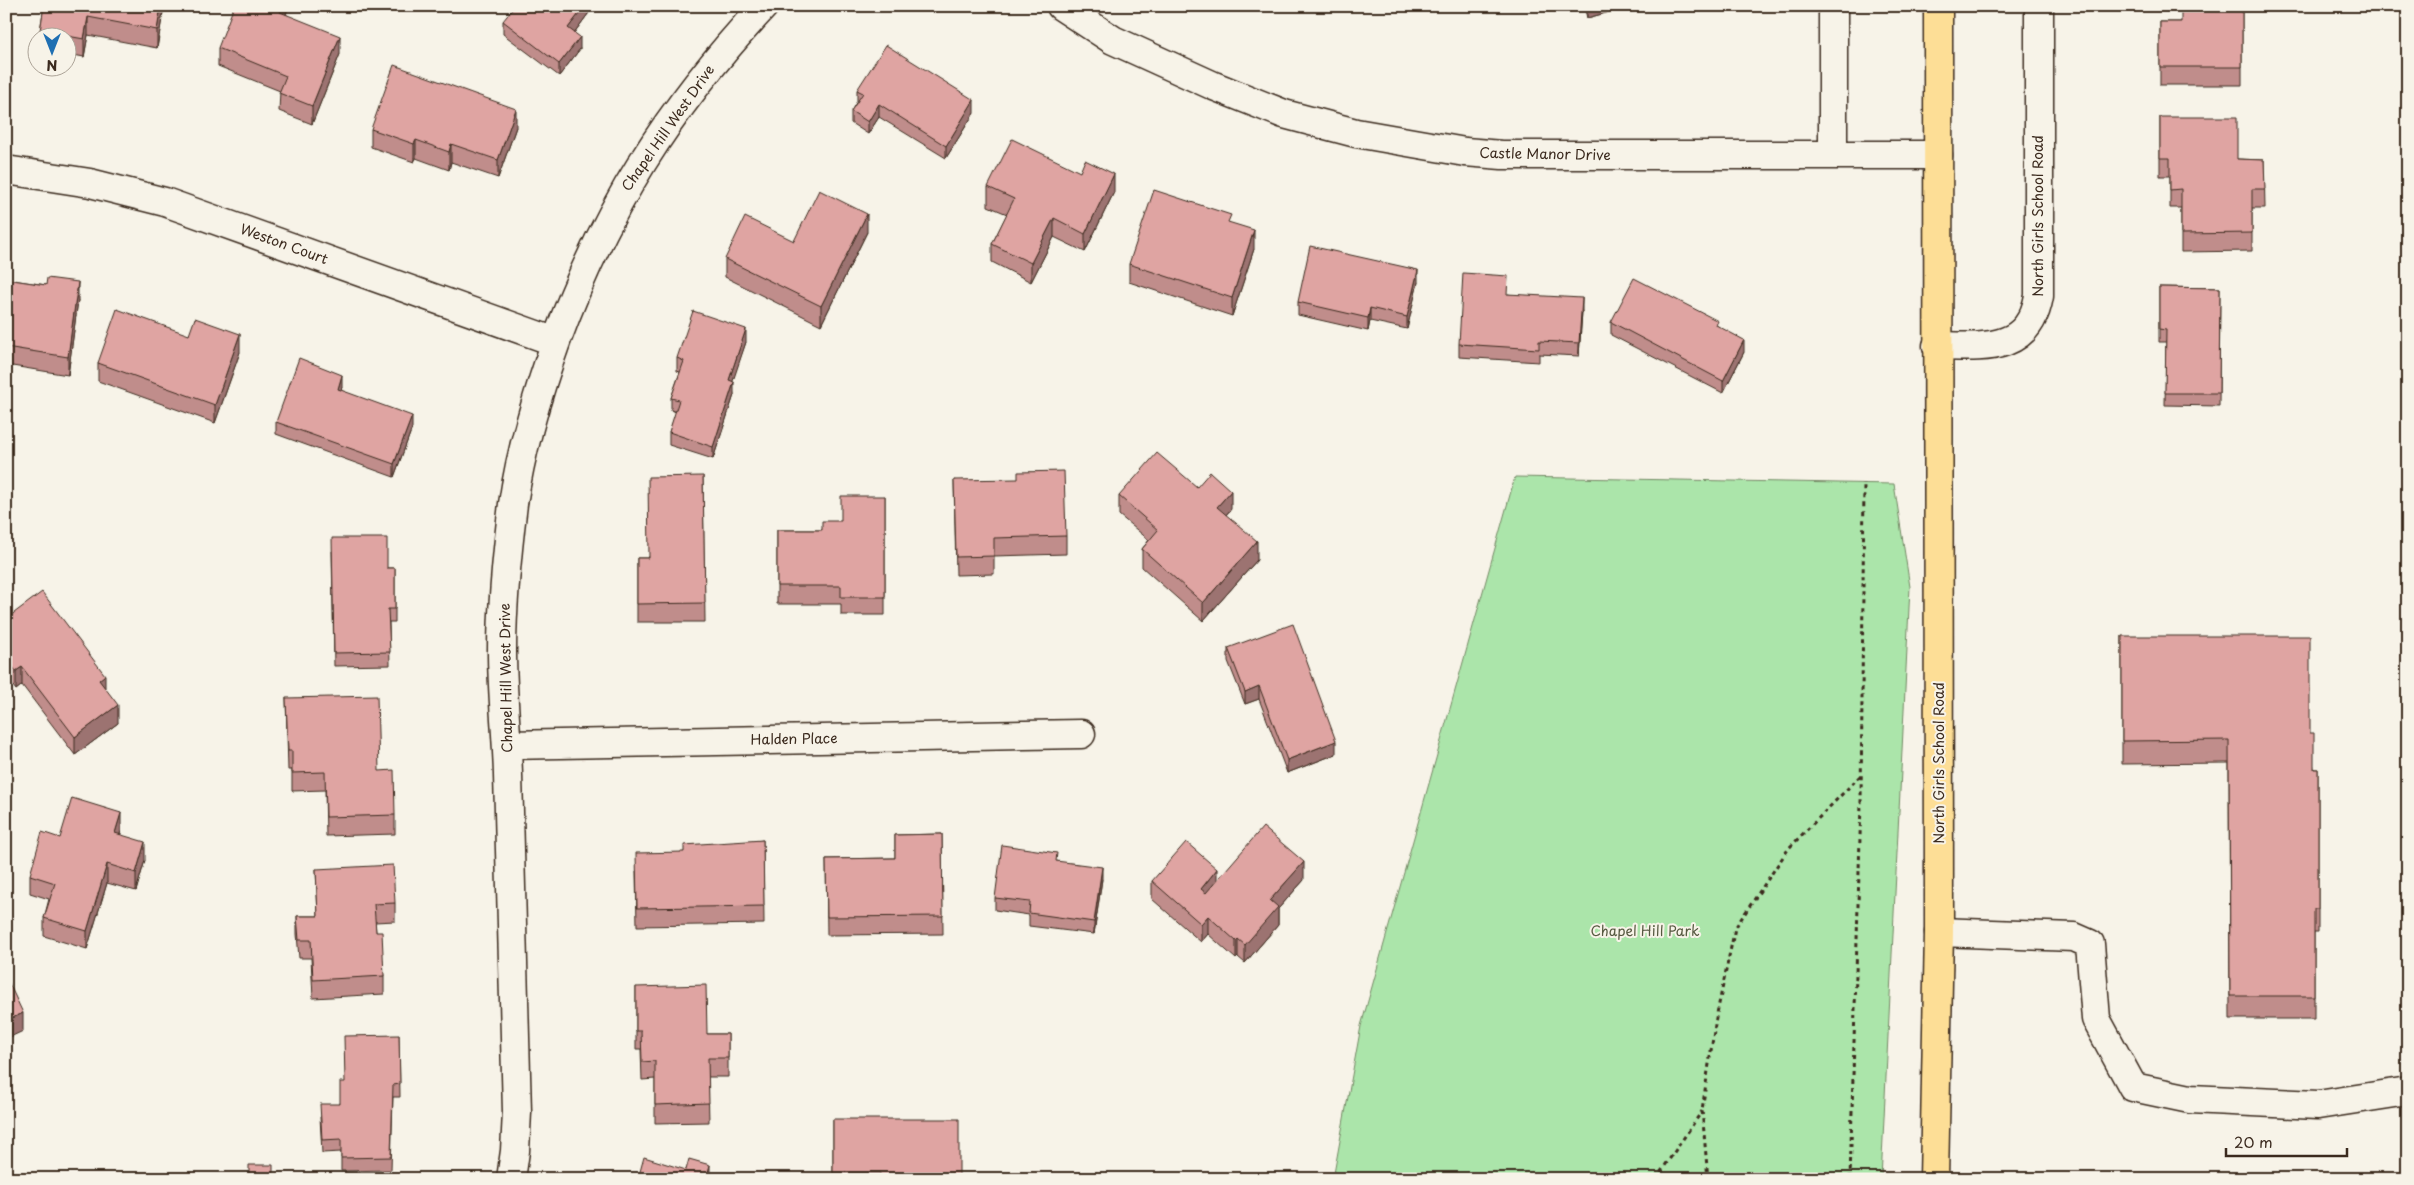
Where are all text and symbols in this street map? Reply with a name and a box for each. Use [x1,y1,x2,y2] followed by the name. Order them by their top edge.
[28,28,78,78] north arrow
[46,55,58,76] text: N
[616,60,719,195] street label: Chapel Hill West Drive
[2027,135,2048,297] street label: North Girls School Road
[1479,142,1611,165] street label: Castle Manor Drive
[237,218,331,269] street label: Weston Court
[494,603,517,753] street label: Chapel Hill West Drive
[1928,682,1949,844] street label: North Girls School Road
[750,727,838,750] street label: Halden Place
[1590,920,1700,941] park label: Chapel Hill Park
[2226,1125,2348,1157] scale bar
[2234,1130,2273,1153] text: 20 m

